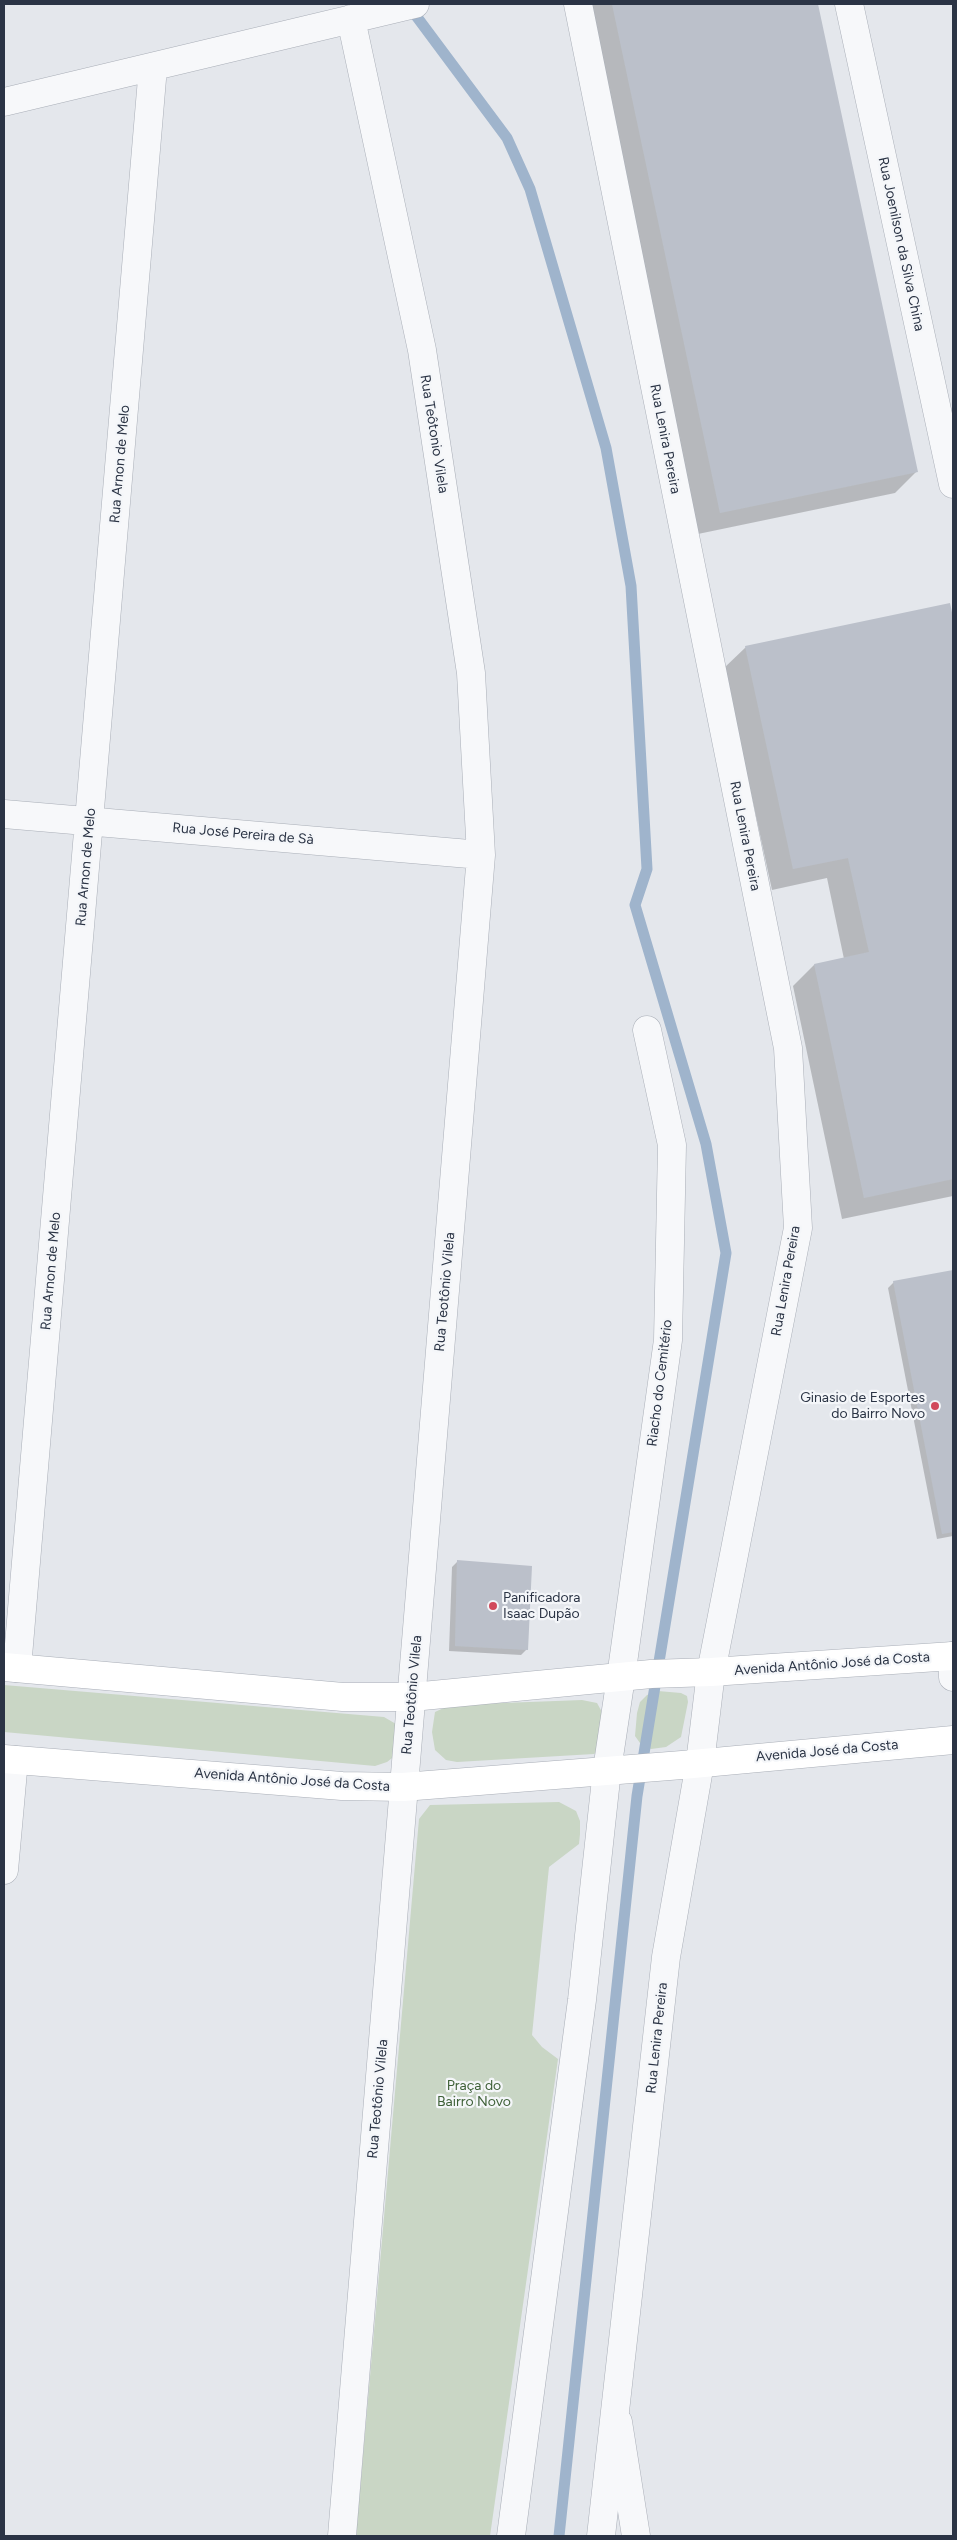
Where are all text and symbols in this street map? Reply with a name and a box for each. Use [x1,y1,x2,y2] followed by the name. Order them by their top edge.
[874,155,928,333] street label: Rua Joenilson da Silva China
[416,374,452,494] street label: Rua Teôtonio Vilela
[646,383,684,495] street label: Rua Lenira Pereira
[106,404,134,524] street label: Rua Arnon de Melo
[726,780,764,892] street label: Rua Lenira Pereira
[72,807,100,927] street label: Rua Arnon de Melo
[172,819,314,849] street label: Rua José Pereira de Sà
[37,1211,65,1331] street label: Rua Arnon de Melo
[768,1225,804,1337] street label: Rua Lenira Pereira
[431,1232,459,1352] street label: Rua Teotônio Vilela
[644,1319,676,1447] street label: Riacho do Cemitério
[800,1390,925,1422] place label: Ginasio de Esportes do Bairro Novo
[929,1400,941,1412] marker: Ginasio de Esportes do Bairro Novo
[503,1590,580,1622] place label: Panificadora Isaac Dupão
[487,1600,499,1612] marker: Panificadora Isaac Dupão
[398,1635,426,1755] street label: Rua Teotônio Vilela
[734,1649,930,1679] street label: Avenida Antônio José da Costa
[755,1736,899,1766] street label: Avenida José da Costa
[194,1765,390,1795] street label: Avenida Antônio José da Costa
[643,1982,671,2094] street label: Rua Lenira Pereira
[364,2039,392,2159] street label: Rua Teotônio Vilela
[437,2078,511,2110] park label: Praça do Bairro Novo

